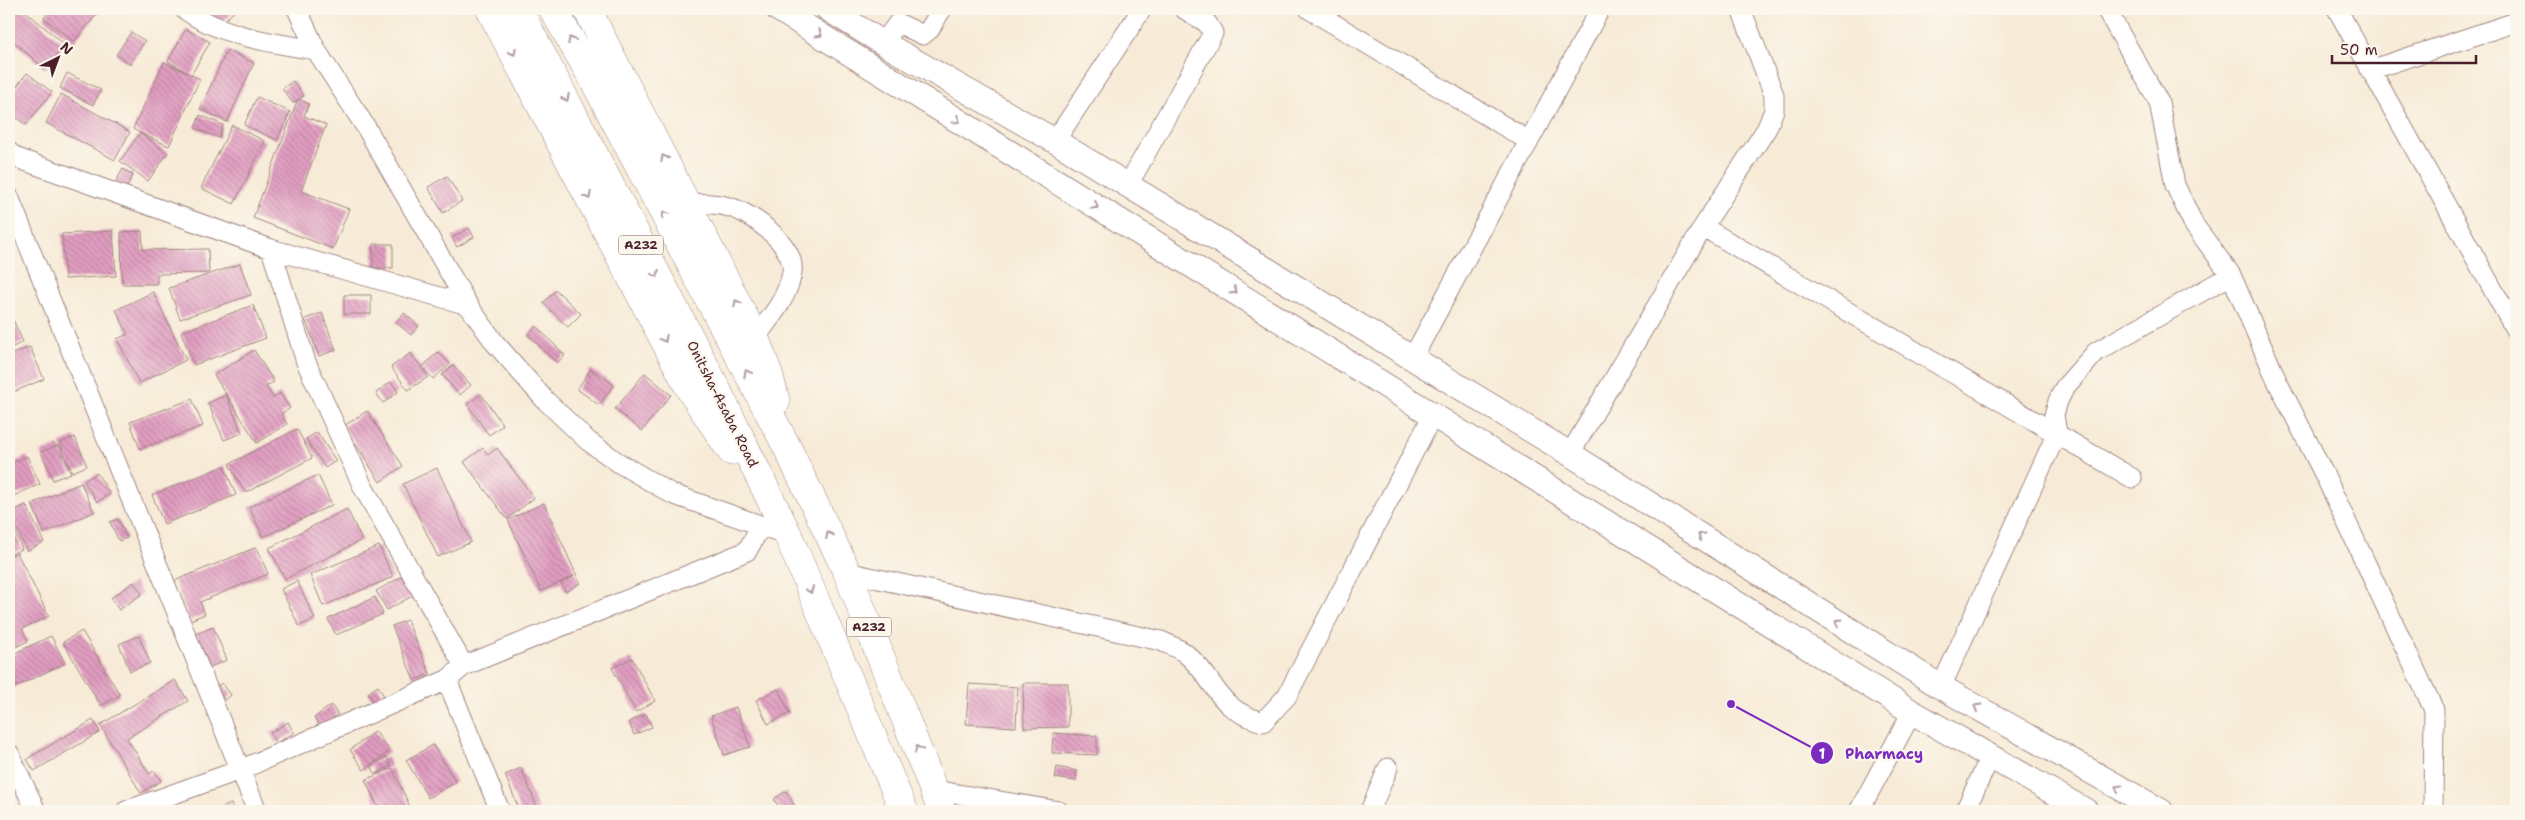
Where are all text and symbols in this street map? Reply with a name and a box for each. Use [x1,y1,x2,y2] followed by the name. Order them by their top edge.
[814,28,823,38] one-way arrow
[32,32,82,82] north arrow
[2332,32,2476,64] scale bar
[567,36,577,45] one-way arrow
[57,38,77,59] text: N
[2340,40,2378,60] text: 50 m
[507,47,517,56] one-way arrow
[560,93,570,102] one-way arrow
[952,114,961,123] one-way arrow
[660,154,670,163] one-way arrow
[582,191,592,200] one-way arrow
[1090,199,1099,209] one-way arrow
[661,210,671,219] one-way arrow
[618,236,664,254] road number: A232
[650,269,660,278] one-way arrow
[1228,285,1237,294] one-way arrow
[733,299,743,308] one-way arrow
[658,334,668,343] one-way arrow
[683,337,763,471] street label: Onitsha-Asaba Road
[744,370,754,379] one-way arrow
[825,531,835,540] one-way arrow
[1697,533,1706,542] one-way arrow
[804,585,814,594] one-way arrow
[846,618,892,636] road number: A232
[1835,619,1844,629] one-way arrow
[1973,704,1982,714] one-way arrow
[1810,738,1933,768] callout: Pharmacy
[1819,744,1826,764] text: 1
[1845,744,1923,764] text: Pharmacy
[914,746,924,754] one-way arrow
[2114,784,2123,794] one-way arrow

